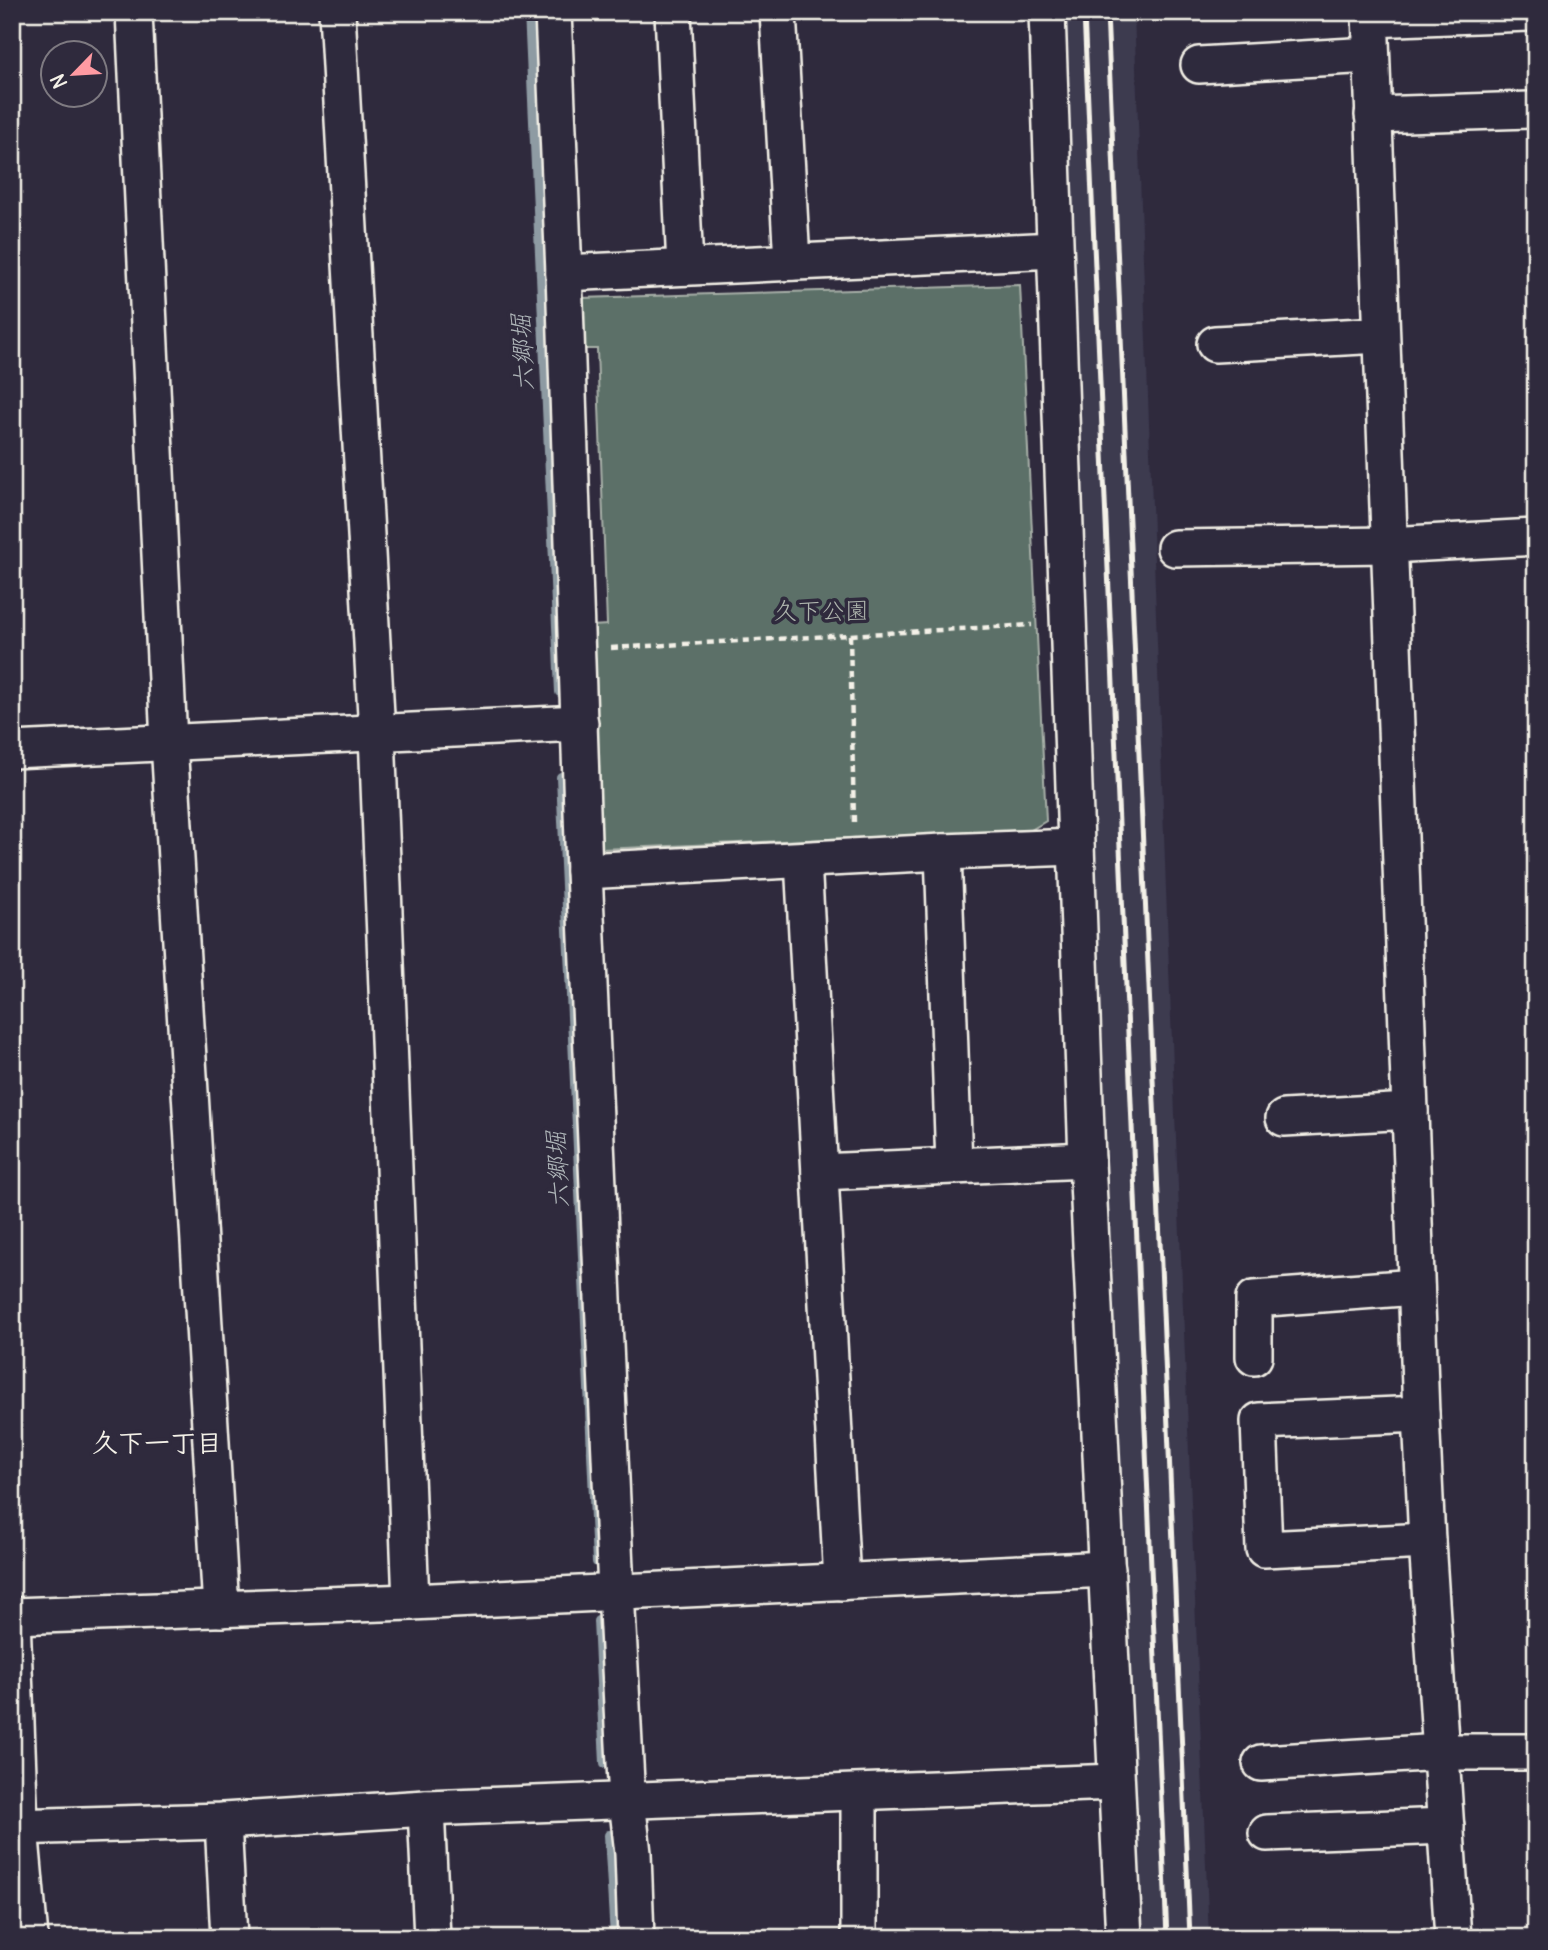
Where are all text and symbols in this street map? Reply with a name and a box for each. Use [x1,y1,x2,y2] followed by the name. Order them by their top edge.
[38,38,108,108] north arrow
[45,70,72,92] text: N
[503,311,541,393] water label: 六郷堀
[773,595,869,625] park label: 久下公園
[538,1128,576,1210] water label: 六郷堀
[92,1426,222,1459] district label: 久下一丁目

